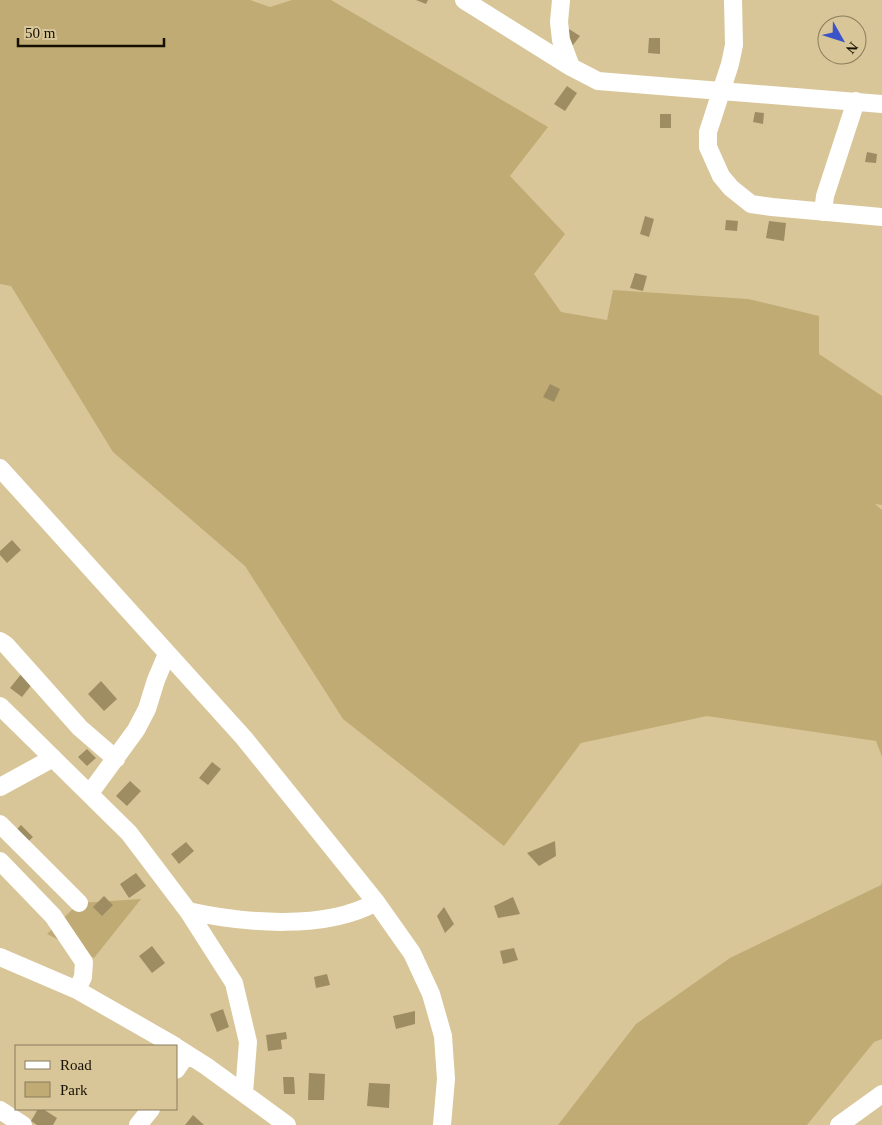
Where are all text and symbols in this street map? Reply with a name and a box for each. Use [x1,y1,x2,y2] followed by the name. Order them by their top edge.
[18,15,164,47] scale bar
[817,15,867,65] north arrow
[25,25,56,41] text: 50 m
[843,39,861,57] text: N
[15,1045,178,1110] legend
[60,1057,92,1073] text: Road
[60,1082,88,1098] text: Park

